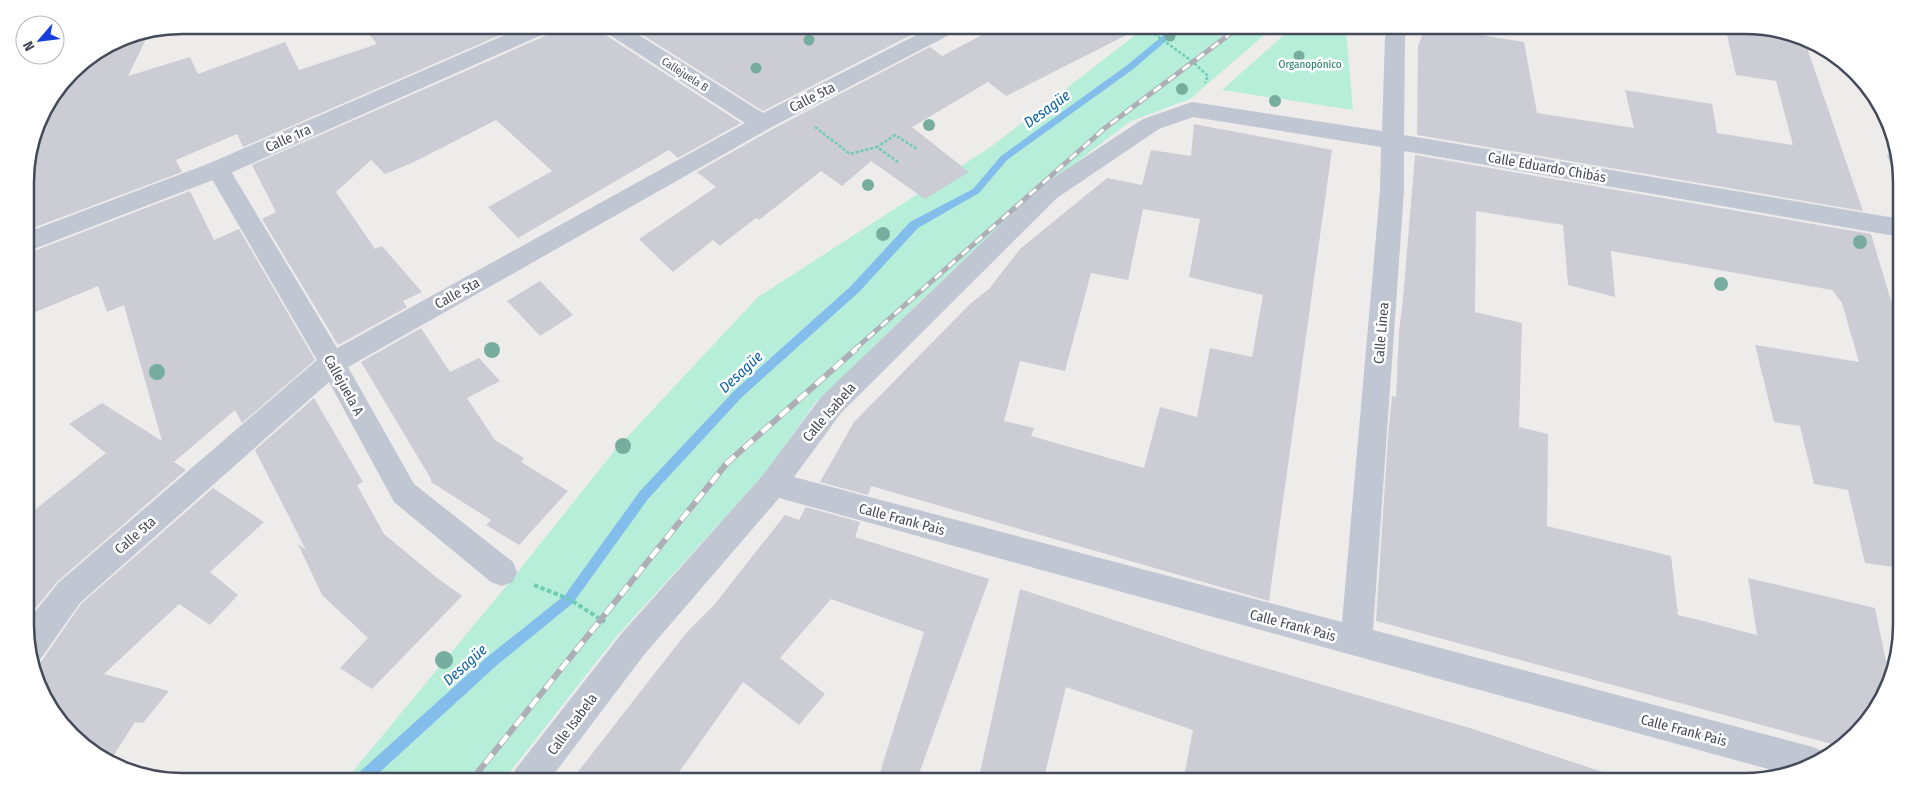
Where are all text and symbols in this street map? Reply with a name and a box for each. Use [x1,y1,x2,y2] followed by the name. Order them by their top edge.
[15,15,65,65] north arrow
[19,38,38,54] text: N
[659,55,710,94] street label: Callejuela B
[1278,58,1342,71] park label: Organopónico
[787,79,838,116] street label: Calle 5ta
[1020,86,1074,132] water label: Desagüe
[263,121,314,156] street label: Calle 1ra
[1486,149,1607,186] street label: Calle Eduardo Chibás
[432,274,483,313] street label: Calle 5ta
[1370,301,1393,365] street label: Calle Línea
[716,347,766,397] water label: Desagüe
[320,352,368,419] street label: Callejuela A
[799,379,860,445] street label: Calle Isabela
[857,500,947,539] street label: Calle Frank Pais
[111,513,159,558] street label: Calle 5ta
[1248,606,1338,645] street label: Calle Frank Pais
[439,641,491,689] water label: Desagüe
[544,690,601,758] street label: Calle Isabela
[1639,711,1729,750] street label: Calle Frank Pais

